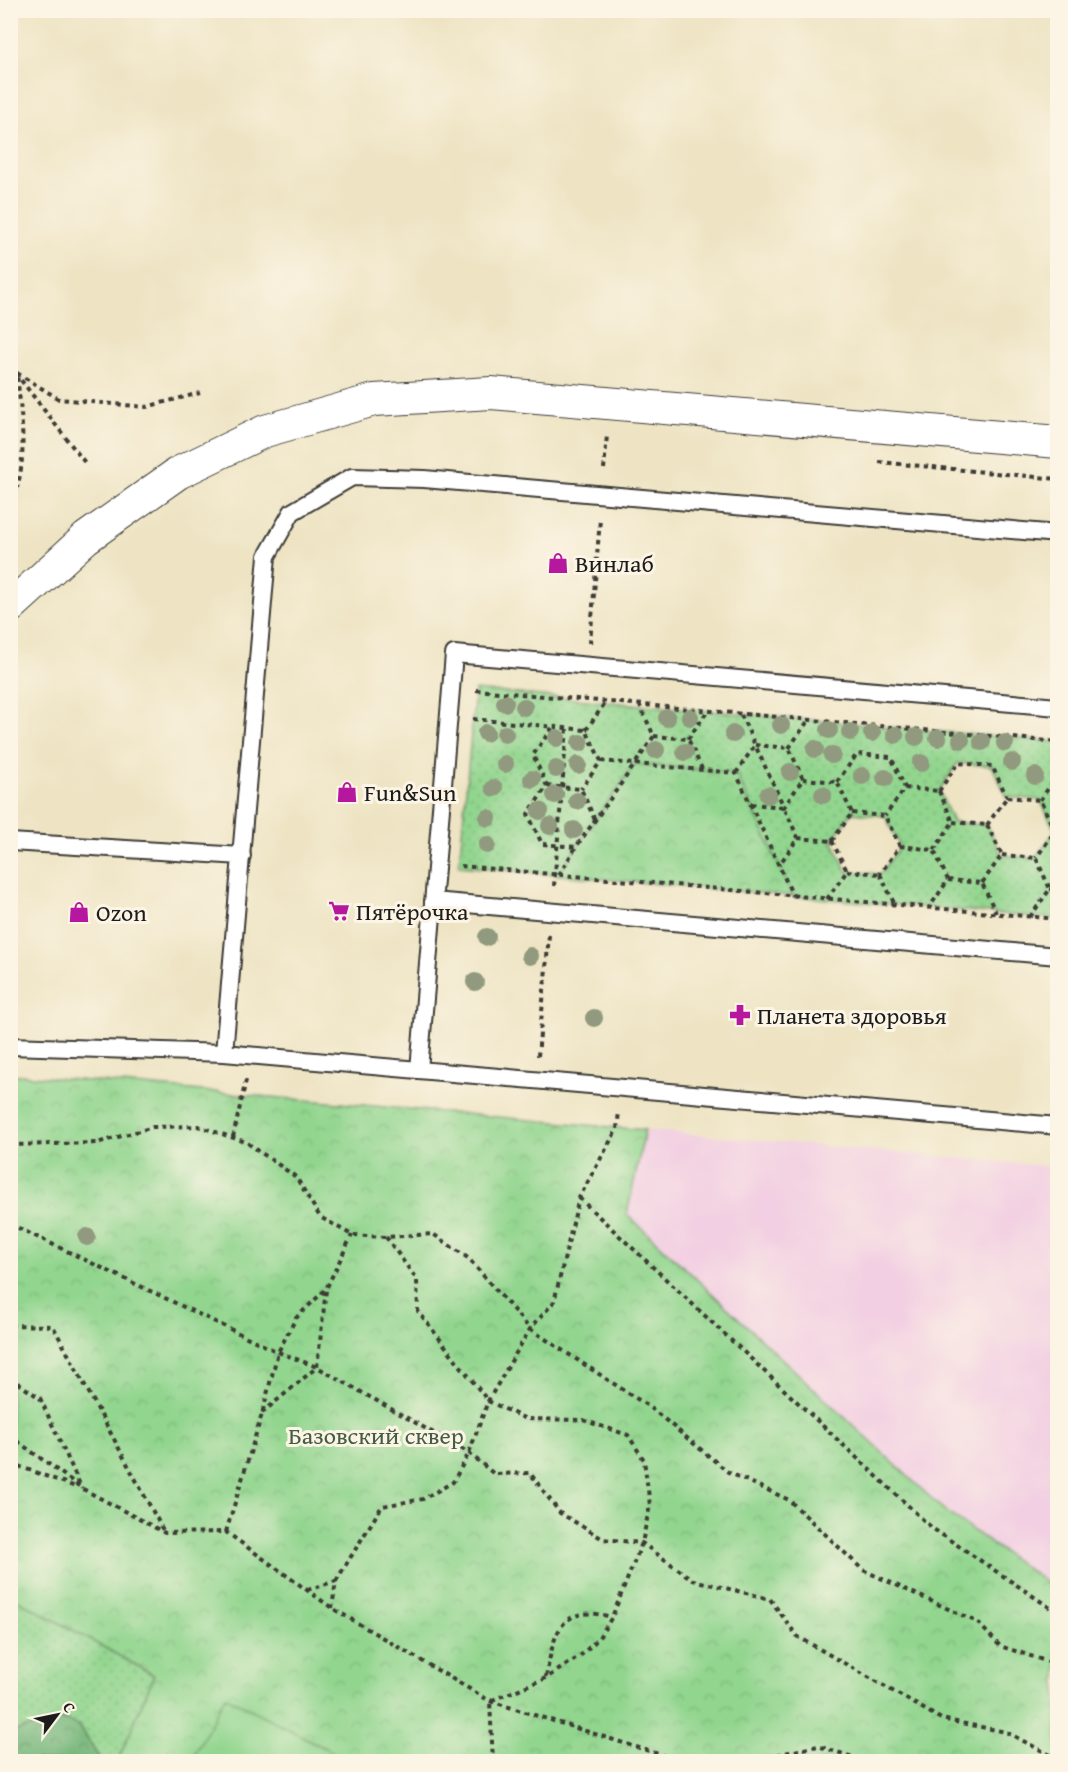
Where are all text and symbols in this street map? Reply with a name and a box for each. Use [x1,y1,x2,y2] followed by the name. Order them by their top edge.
[575,546,654,581] place label: Винлаб
[546,551,570,575] shop icon: Винлаб
[364,775,457,810] place label: Fun&Sun
[335,780,359,804] shop icon: Fun&Sun
[356,894,469,929] place label: Пятёрочка
[96,895,147,930] place label: Ozon
[327,899,351,923] supermarket icon: Пятёрочка
[67,900,91,924] shop icon: Ozon
[757,998,947,1033] place label: Планета здоровья
[728,1003,752,1027] pharmacy icon: Планета здоровья
[288,1418,464,1453] park label: Базовский сквер
[27,1685,87,1745] north arrow
[57,1697,82,1717] text: С

